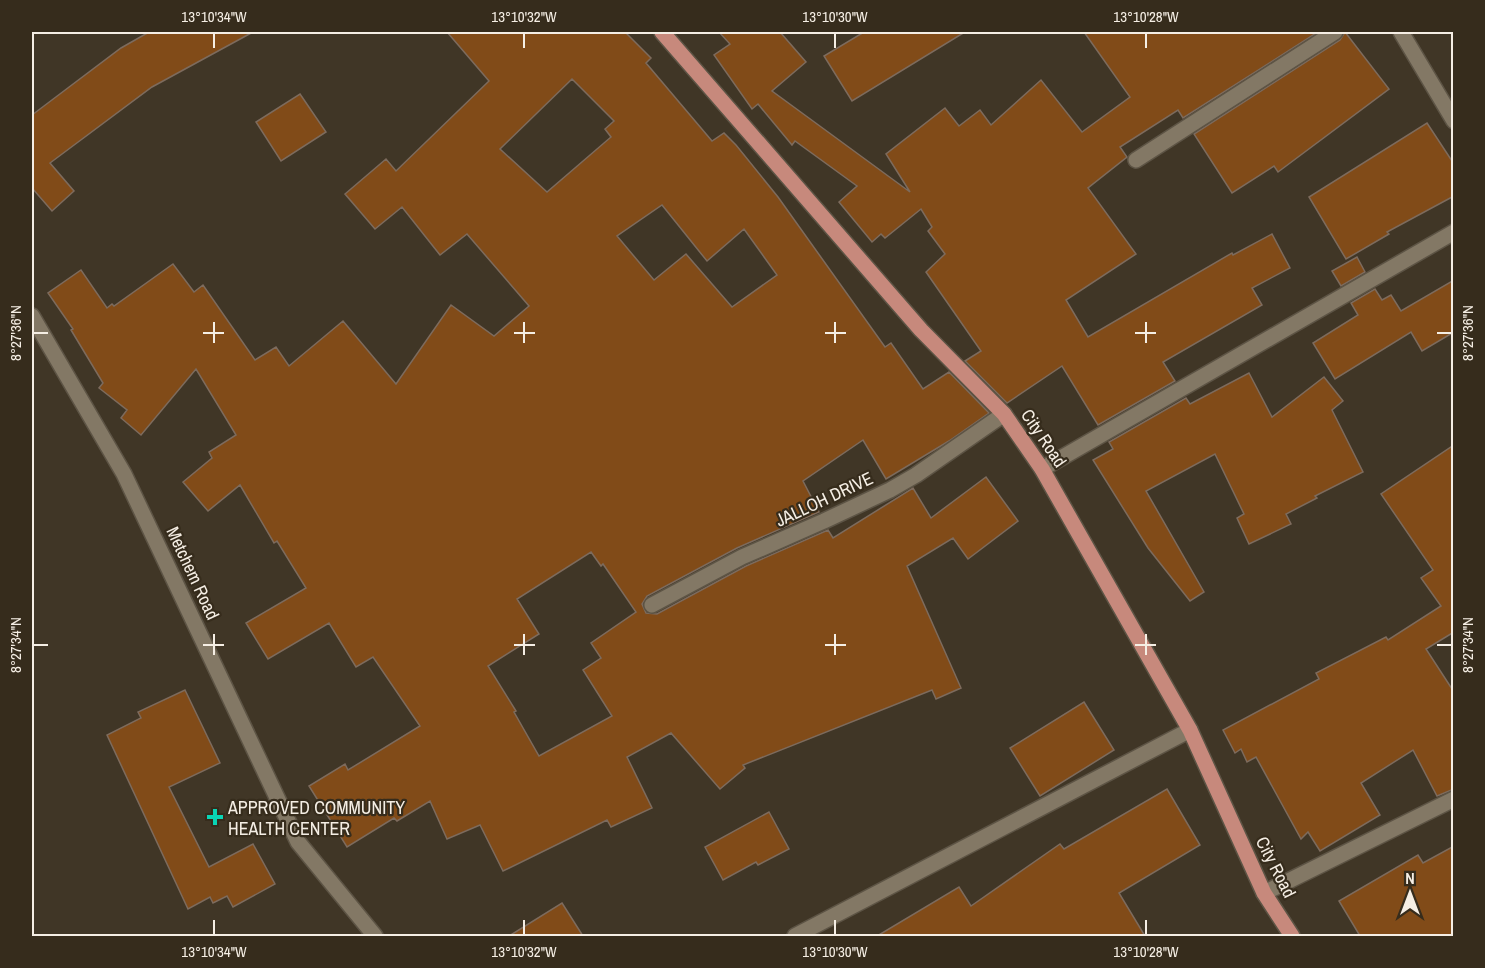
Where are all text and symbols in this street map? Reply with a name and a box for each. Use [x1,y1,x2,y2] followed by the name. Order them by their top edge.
[181,6,247,27] text: 13°10'34"W
[491,6,557,27] text: 13°10'32"W
[802,6,868,27] text: 13°10'30"W
[1113,6,1179,27] text: 13°10'28"W
[5,305,26,361] text: 8°27'36"N
[1457,305,1478,361] text: 8°27'36"N
[1015,404,1073,472] street label: City Road
[771,465,877,533] street label: JALLOH DRIVE
[161,522,225,624] street label: Metchem Road
[5,617,26,673] text: 8°27'34"N
[1457,617,1478,673] text: 8°27'34"N
[227,795,405,841] place label: APPROVED COMMUNITY HEALTH CENTER
[206,808,224,826] marker: APPROVED COMMUNITY HEALTH CENTER
[1250,832,1302,902] street label: City Road
[1380,863,1440,923] north arrow
[1405,867,1415,889] text: N
[181,941,247,962] text: 13°10'34"W
[491,941,557,962] text: 13°10'32"W
[802,941,868,962] text: 13°10'30"W
[1113,941,1179,962] text: 13°10'28"W

